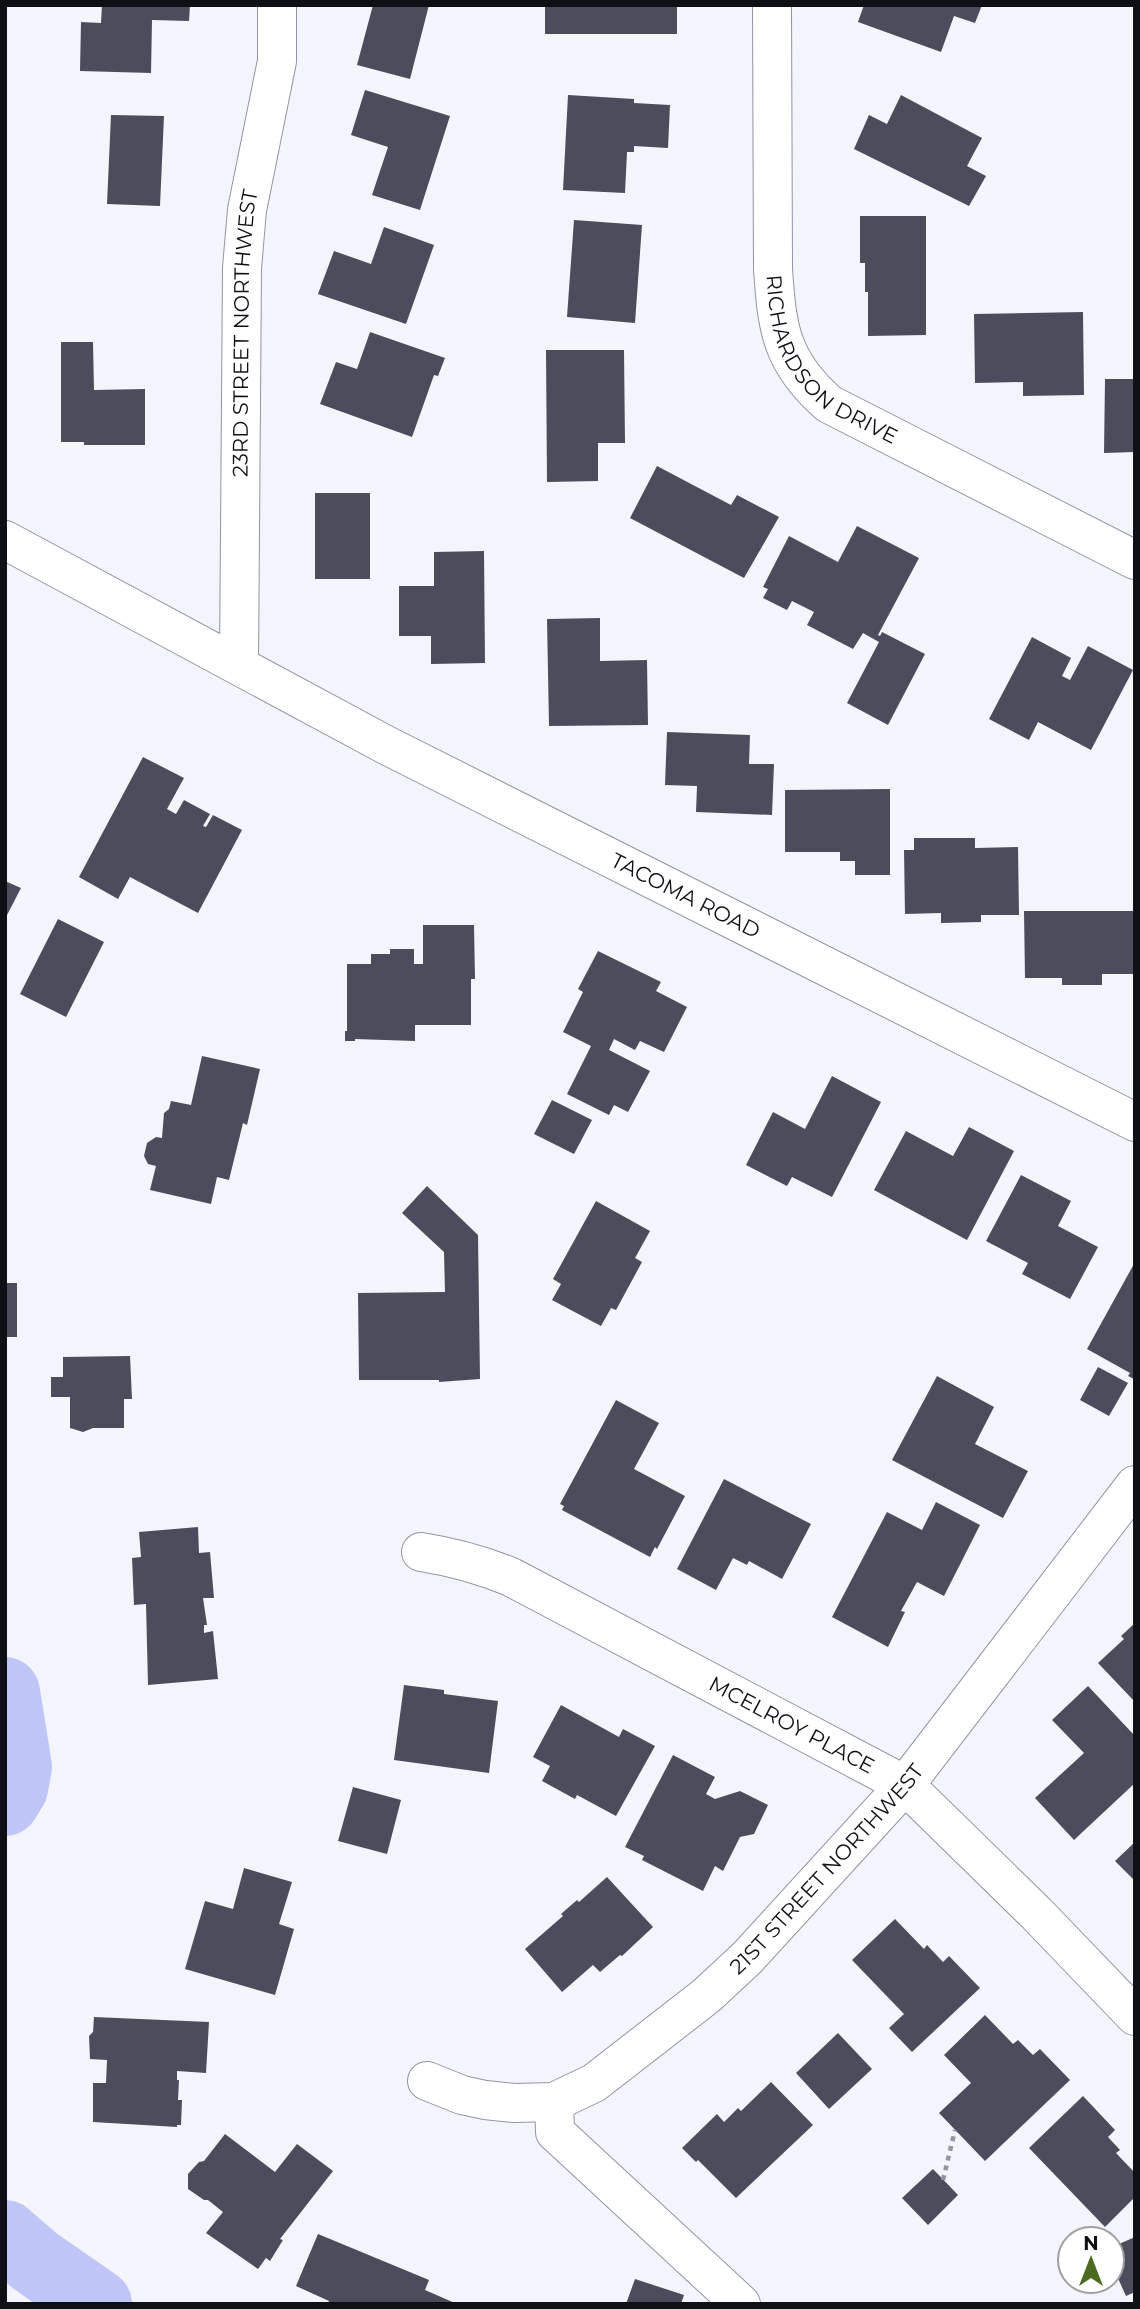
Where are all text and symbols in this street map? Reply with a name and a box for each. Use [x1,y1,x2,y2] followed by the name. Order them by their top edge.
[227,187,263,477] street label: 23RD STREET NORTHWEST
[761,274,902,449] street label: RICHARDSON DRIVE
[607,847,764,943] street label: TACOMA ROAD
[705,1671,879,1779] street label: MCELROY PLACE
[725,1759,929,1979] street label: 21ST STREET NORTHWEST
[1056,2225,1126,2295] north arrow
[1083,2232,1099,2255] text: N

